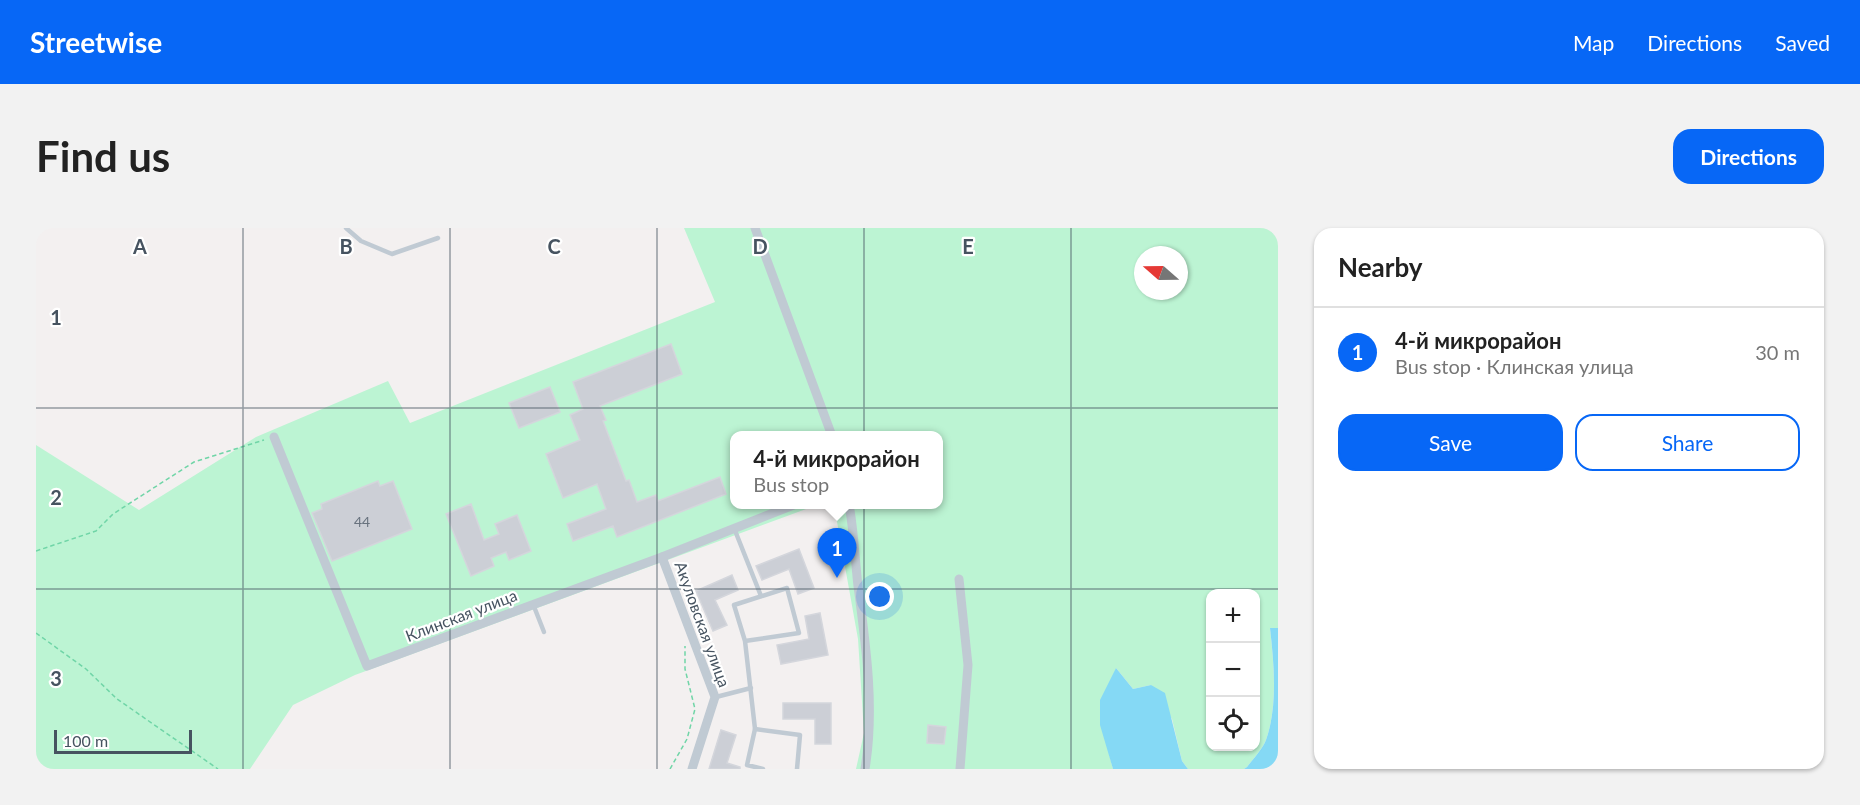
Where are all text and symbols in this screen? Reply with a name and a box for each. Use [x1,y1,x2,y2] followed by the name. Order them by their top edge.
[30,25,162,59] text: Streetwise
[1573,30,1614,55] text: Map
[1647,30,1742,55] text: Directions
[1775,30,1830,55] text: Saved
[1673,129,1824,184] button: Directions
[36,131,170,181] text: Find us
[132,234,147,258] text: A
[339,234,353,258] text: B
[547,234,561,258] text: C
[752,234,768,258] text: D
[962,234,974,258] text: E
[1134,246,1188,300] north arrow
[1338,251,1423,283] text: Nearby
[50,305,62,329] text: 1
[1395,327,1561,354] text: 4-й микрорайон
[1352,340,1363,364] text: 1
[1755,340,1800,364] text: 30 m
[1395,354,1634,378] text: Bus stop · Клинская улица
[1338,414,1563,471] button: Save
[1575,414,1800,471] button: Share
[730,431,943,509] popup
[753,445,920,472] text: 4-й микрорайон
[753,472,829,496] text: Bus stop
[50,485,62,509] text: 2
[354,513,370,530] house number: 44
[818,528,856,578] pin: 1
[671,558,735,690] street label: Акуловская улица
[865,582,894,611] your location
[403,585,519,645] street label: Клинская улица
[1206,589,1260,751] map controls
[1206,589,1260,643] button: +
[1206,643,1260,697] button: −
[50,666,62,690] text: 3
[1206,697,1260,751] button: locate
[54,727,192,754] scale bar
[63,731,108,750] text: 100 m

